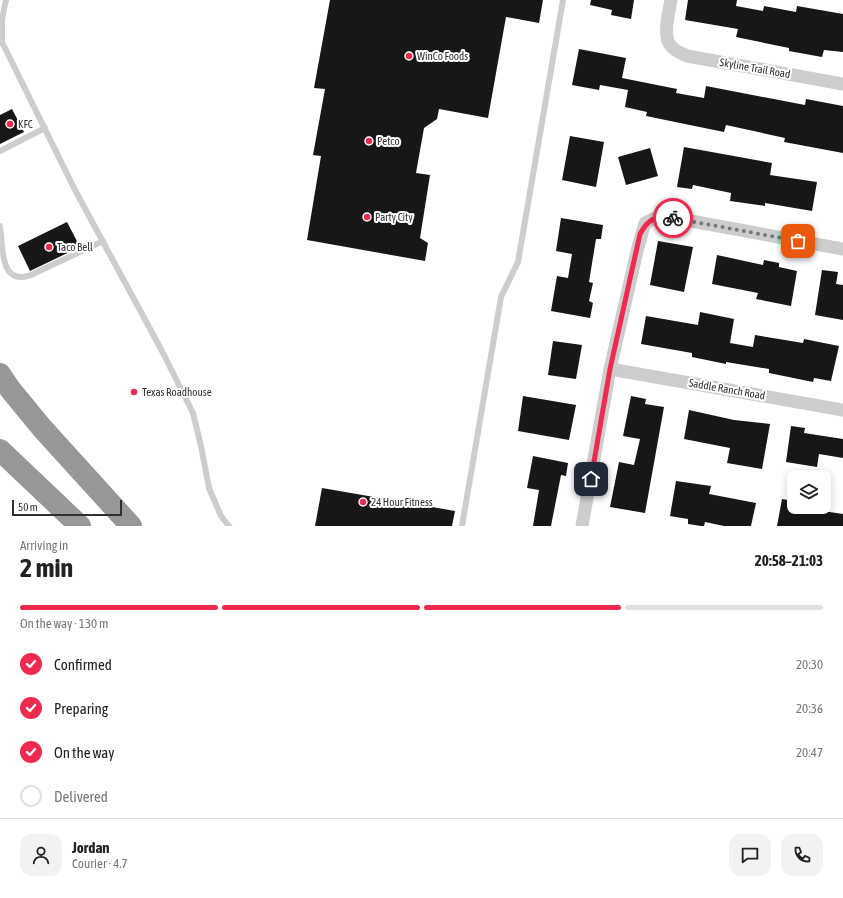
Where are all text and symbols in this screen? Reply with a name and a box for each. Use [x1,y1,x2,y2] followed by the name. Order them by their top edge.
[417,50,468,62] place label: WinCo Foods
[404,51,414,61] marker: WinCo Foods
[719,56,791,80] street label: Skyline Trail Road
[18,118,33,130] place label: KFC
[5,119,15,129] marker: KFC
[377,135,400,147] place label: Petco
[364,136,374,146] marker: Petco
[653,198,693,238] courier
[662,207,684,229] icon: bike
[375,211,413,223] place label: Party City
[362,212,372,222] marker: Party City
[781,224,815,258] pin
[787,230,809,252] icon: bag
[57,241,93,253] place label: Taco Bell
[44,242,54,252] marker: Taco Bell
[688,376,766,402] street label: Saddle Ranch Road
[142,386,212,398] place label: Texas Roadhouse
[129,387,139,397] marker: Texas Roadhouse
[574,462,608,496] pin
[580,468,602,490] icon: home
[787,470,831,514] map controls
[787,470,831,514] button: layers
[371,496,433,508] place label: 24 Hour Fitness
[358,497,368,507] marker: 24 Hour Fitness
[12,498,122,517] scale bar
[18,501,38,513] text: 50 m
[20,538,68,553] text: Arriving in
[755,552,823,569] text: 20:58–21:03
[20,553,73,583] text: 2 min
[20,616,108,631] text: On the way · 130 m
[20,653,42,675] icon: check
[54,656,112,673] text: Confirmed
[796,657,823,672] text: 20:30
[20,697,42,719] icon: check
[54,700,108,717] text: Preparing
[796,701,823,716] text: 20:36
[20,741,42,763] icon: check
[54,744,115,761] text: On the way
[796,745,823,760] text: 20:47
[54,788,108,805] text: Delivered
[20,834,62,876] button: person
[729,834,771,876] button: chat
[781,834,823,876] button: phone
[72,839,110,856] text: Jordan
[72,856,128,871] text: Courier · 4.7

